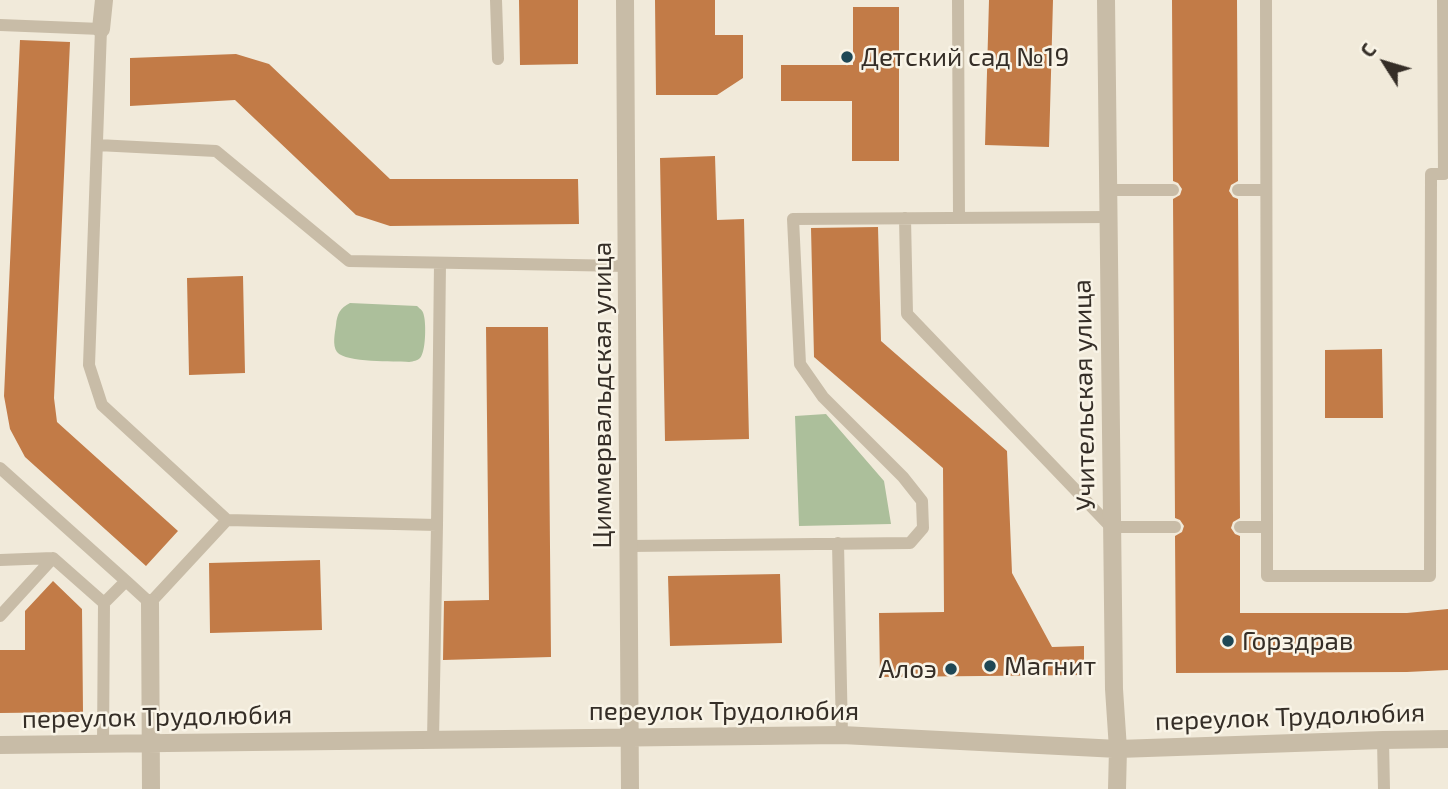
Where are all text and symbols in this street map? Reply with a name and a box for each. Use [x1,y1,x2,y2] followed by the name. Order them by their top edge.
[1350,28,1420,98] north arrow
[1355,39,1380,61] text: С
[861,41,1069,73] place label: Детский сад №19
[839,49,855,65] marker: Детский сад №19
[586,242,618,548] street label: Циммервальдская улица
[1066,279,1102,511] street label: Учительская улица
[1242,625,1353,657] place label: Горздрав
[1220,633,1236,649] marker: Горздрав
[1004,650,1096,682] place label: Магнит
[878,653,937,685] place label: Алоэ
[982,658,998,674] marker: Магнит
[943,661,959,677] marker: Алоэ
[589,695,859,727] street label: переулок Трудолюбия
[1154,697,1426,737] street label: переулок Трудолюбия
[22,699,292,735] street label: переулок Трудолюбия

